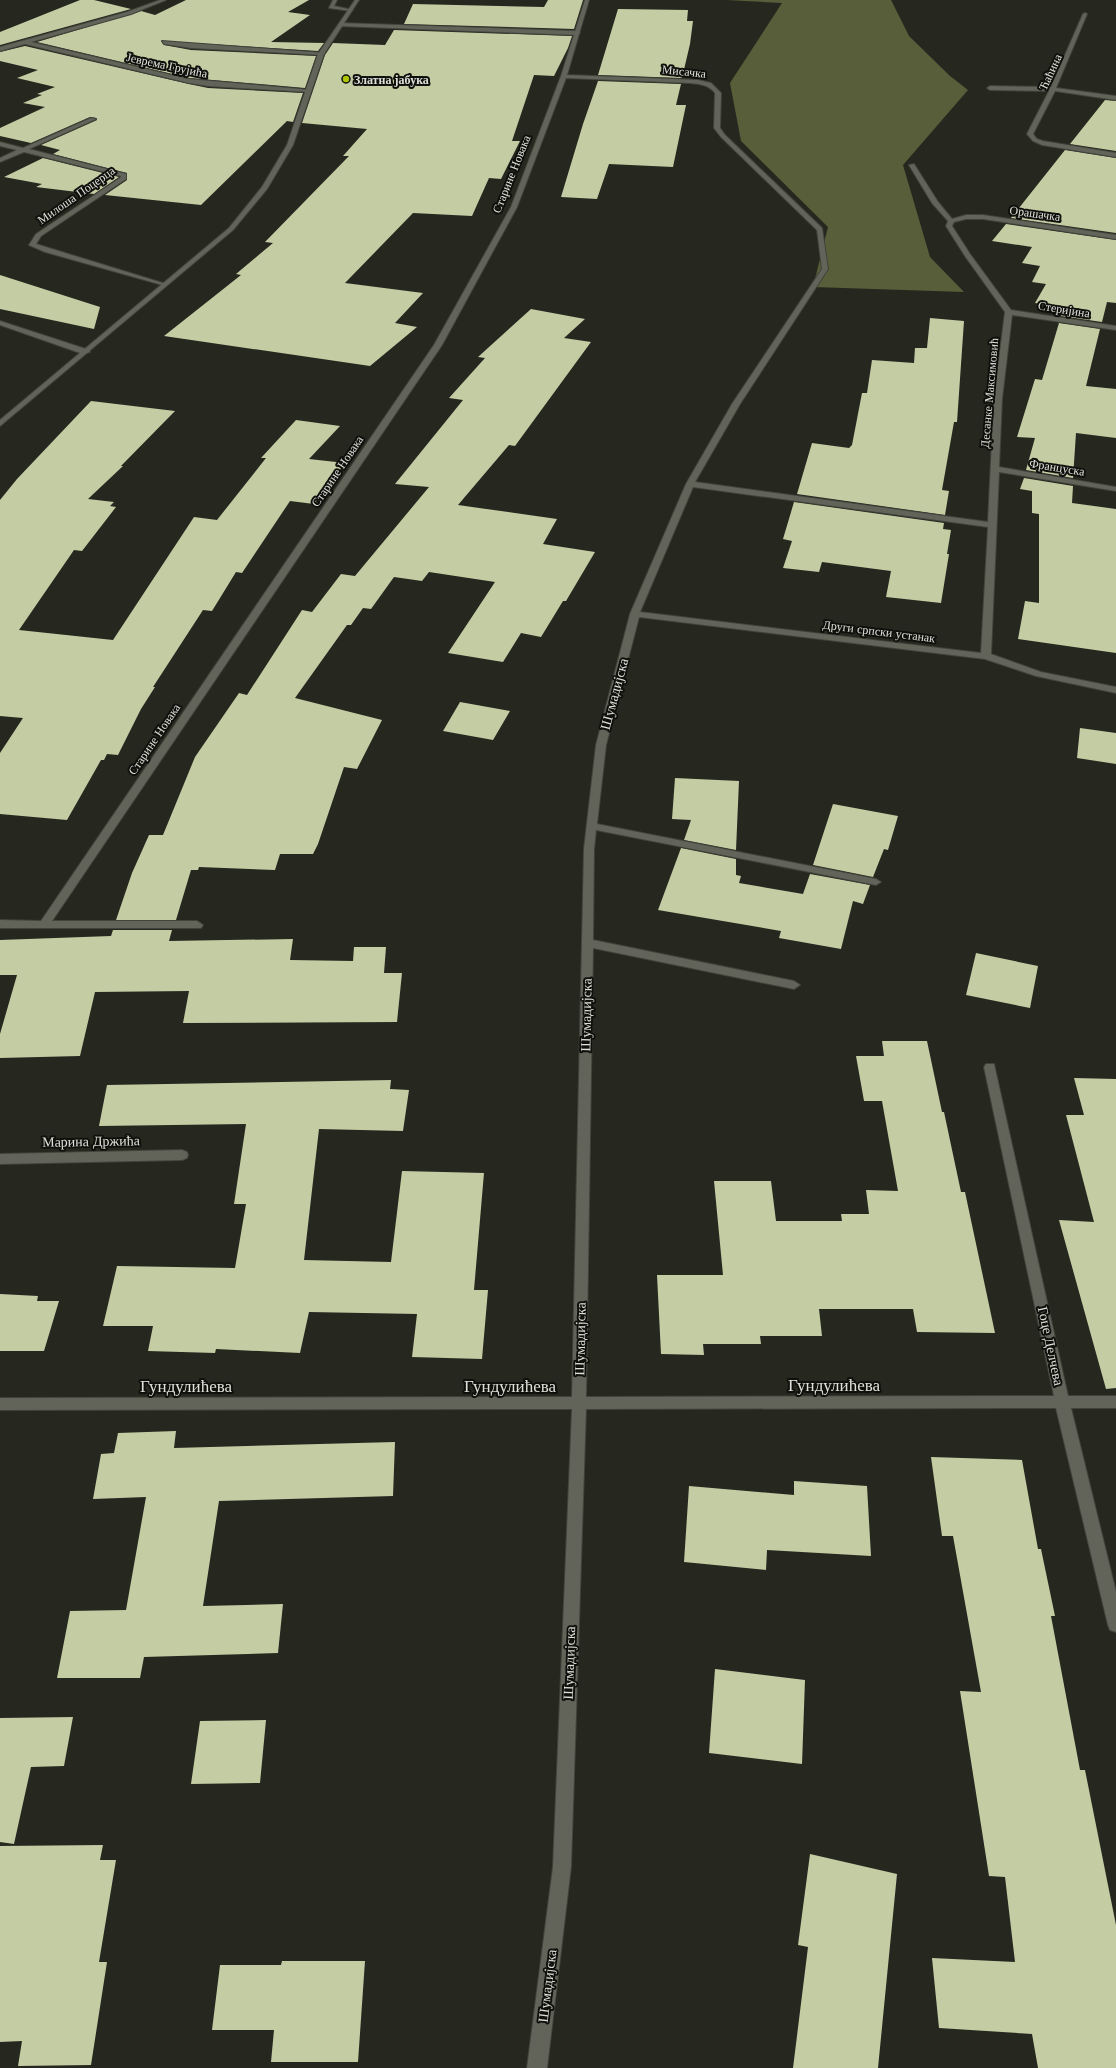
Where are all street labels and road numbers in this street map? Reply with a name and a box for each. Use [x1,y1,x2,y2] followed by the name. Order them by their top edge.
[125,49,209,81] street label: Јеврема Грујића
[1035,51,1065,93] street label: Ћаћина
[661,61,708,81] street label: Мисачка
[489,132,534,215] street label: Старине Новака
[34,162,118,227] street label: Милоша Поцерца
[1009,202,1062,224] street label: Орашачка
[1037,297,1092,321] street label: Стеријина
[977,337,1001,449] street label: Десанке Максимовић
[308,432,367,509] street label: Старине Новака
[1028,455,1086,479] street label: Француска
[822,617,936,645] street label: Други српски устанак
[596,655,632,732] street label: Шумадијска
[125,700,184,777] street label: Старине Новака
[576,977,596,1052] street label: Шумадијска
[42,1131,141,1151] street label: Марина Држића
[570,1301,590,1376] street label: Шумадијска
[1034,1305,1068,1388] street label: Гоце Делчева
[788,1375,881,1396] street label: Гундулићева
[140,1376,233,1397] street label: Гундулићева
[464,1376,557,1397] street label: Гундулићева
[559,1625,579,1700] street label: Шумадијска
[534,1948,561,2024] street label: Шумадијска

